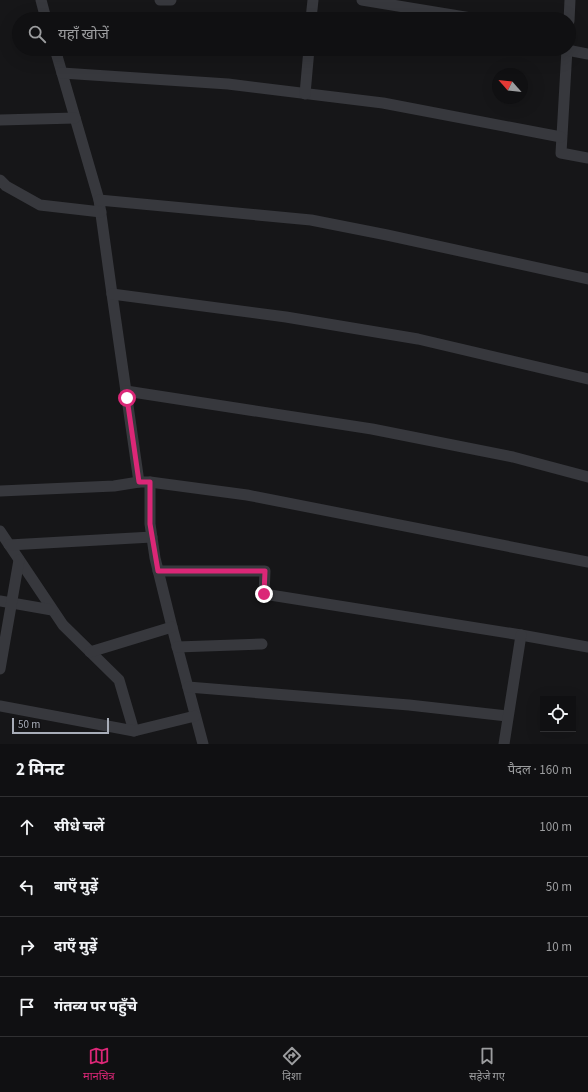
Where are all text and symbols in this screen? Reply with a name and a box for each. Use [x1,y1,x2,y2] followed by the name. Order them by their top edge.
[12,12,576,56] search box
[26,23,48,45] icon: search
[58,24,109,45] text: यहाँ खोजें
[492,68,528,104] north arrow
[118,389,136,407] route start
[255,585,273,603] route end
[540,696,576,732] map controls
[540,696,576,732] button: locate
[12,716,109,735] scale bar
[18,717,40,732] text: 50 m
[16,758,64,782] text: 2 मिनट
[508,761,572,779] text: पैदल · 160 m
[16,816,38,838] icon: ahead
[54,816,104,837] text: सीधे चलें
[539,818,572,836] text: 100 m
[16,876,38,898] icon: left
[54,876,98,897] text: बाएँ मुड़ें
[546,878,572,896] text: 50 m
[16,936,38,958] icon: right
[54,936,97,957] text: दाएँ मुड़ें
[546,938,572,956] text: 10 m
[16,996,38,1018] icon: arrive
[54,996,137,1017] text: गंतव्य पर पहुँचे
[83,1045,115,1084] tab: मानचित्र
[281,1045,303,1084] tab: दिशा
[469,1045,505,1084] tab: सहेजे गए

